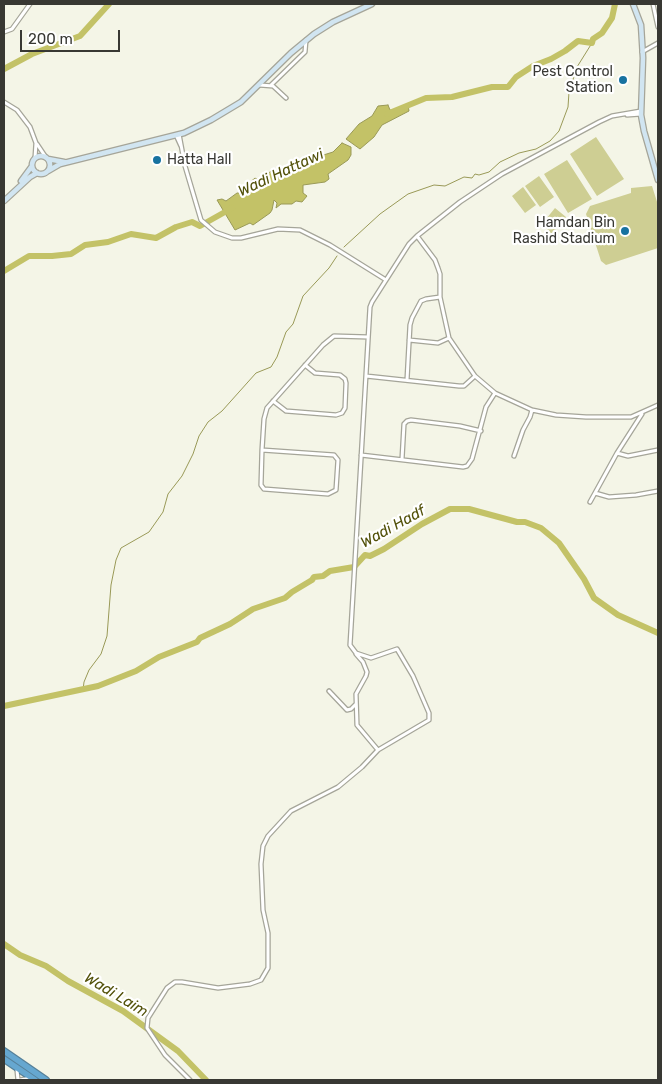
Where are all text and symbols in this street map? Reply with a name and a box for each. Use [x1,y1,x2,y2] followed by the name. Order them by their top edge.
[22,20,122,52] scale bar
[28,30,73,48] text: 200 m
[532,64,613,96] place label: Pest Control Station
[617,74,629,86] marker: Pest Control Station
[235,145,327,201] water label: Wadi Hattawi
[167,152,231,168] place label: Hatta Hall
[151,154,163,166] marker: Hatta Hall
[513,215,615,248] place label: Hamdan Bin Rashid Stadium
[619,225,631,237] marker: Hamdan Bin Rashid Stadium
[358,502,428,552] water label: Wadi Hadf
[81,969,151,1021] water label: Wadi Laim

